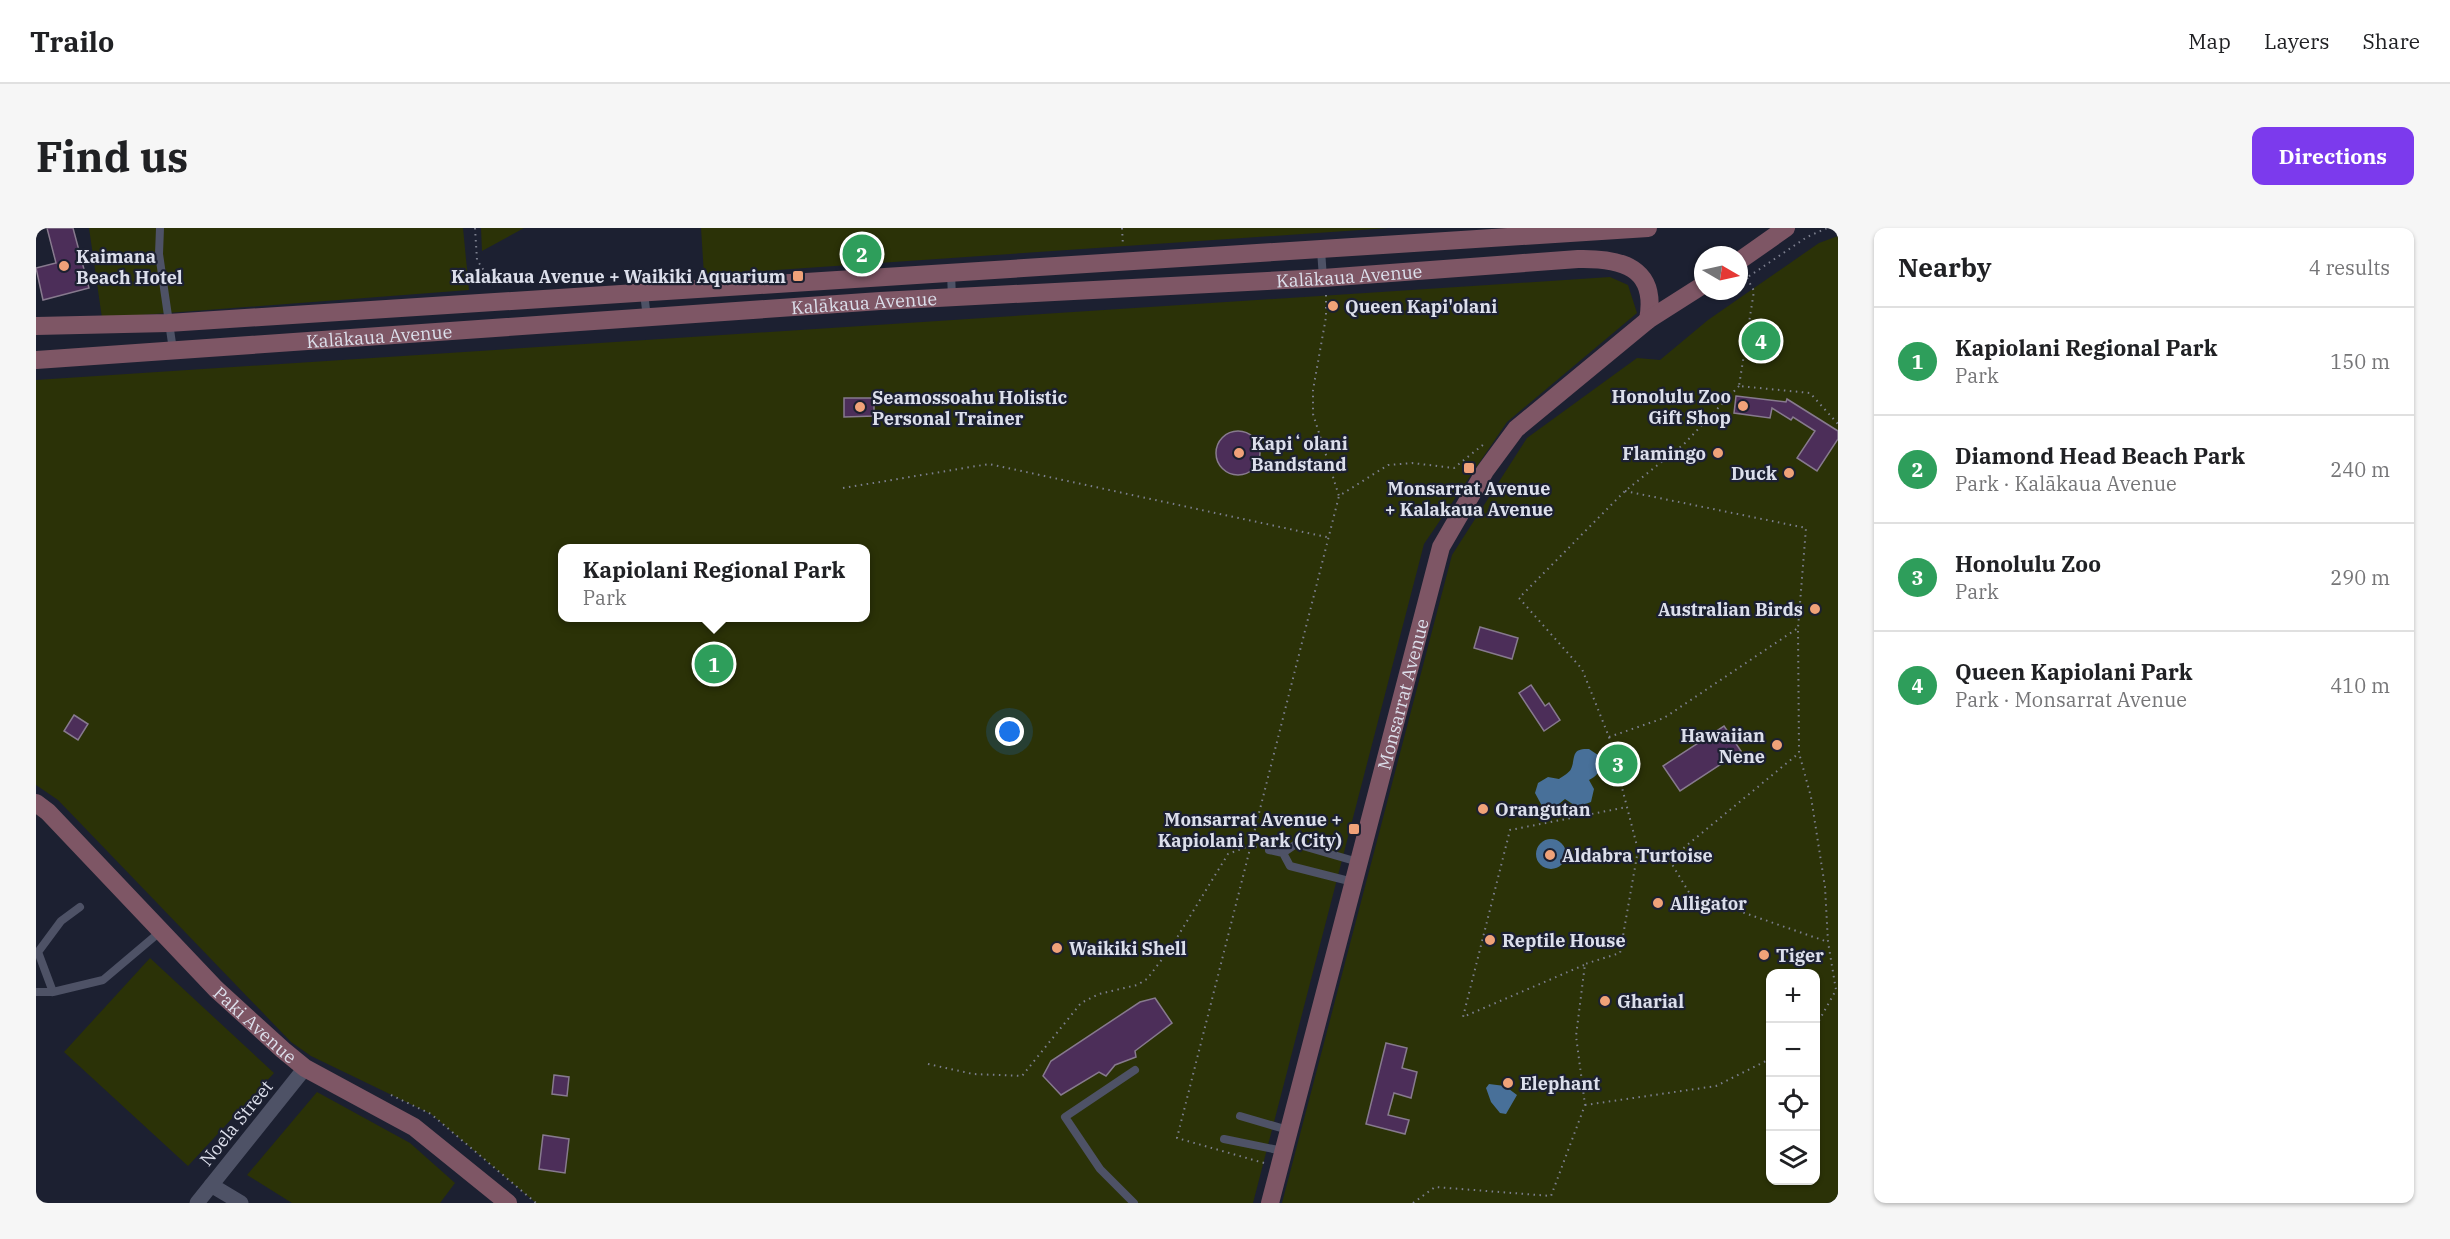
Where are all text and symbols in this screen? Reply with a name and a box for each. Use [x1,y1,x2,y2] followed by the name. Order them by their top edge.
[30,23,114,60] text: Trailo
[2188,27,2231,55] text: Map
[2264,27,2330,55] text: Layers
[2363,27,2420,55] text: Share
[2252,127,2414,185] button: Directions
[36,129,188,184] text: Find us
[842,231,882,276] pin: 2
[76,245,183,289] place label: Kaimana Beach Hotel
[1694,246,1748,300] north arrow
[1898,250,1992,284] text: Nearby
[2309,254,2390,281] text: 4 results
[57,259,71,273] marker: Kaimana Beach Hotel
[1276,259,1423,292] street label: Kalākaua Avenue
[451,265,787,288] place label: Kalakaua Avenue + Waikiki Aquarium
[791,269,805,283] marker: Kalakaua Avenue + Waikiki Aquarium
[790,287,938,319] street label: Kalākaua Avenue
[1345,295,1497,318] place label: Queen Kapi'olani
[1326,299,1340,313] marker: Queen Kapi'olani
[1742,318,1780,364] pin: 4
[305,319,453,353] street label: Kalākaua Avenue
[1955,333,2217,362] text: Kapiolani Regional Park
[1912,348,1924,375] text: 1
[2330,348,2390,375] text: 150 m
[1955,362,1999,389] text: Park
[1612,385,1731,429] place label: Honolulu Zoo Gift Shop
[872,386,1068,430] place label: Seamossoahu Holistic Personal Trainer
[1736,399,1750,413] marker: Honolulu Zoo Gift Shop
[853,400,867,414] marker: Seamossoahu Holistic Personal Trainer
[1251,432,1348,476] place label: Kapiʻolani Bandstand
[1955,441,2245,470] text: Diamond Head Beach Park
[1622,442,1706,465] place label: Flamingo
[1232,446,1246,460] marker: Kapiʻolani Bandstand
[1711,446,1725,460] marker: Flamingo
[1912,456,1924,483] text: 2
[2330,456,2390,483] text: 240 m
[1462,461,1476,475] marker: Monsarrat Avenue + Kalakaua Avenue
[1731,462,1778,485] place label: Duck
[1782,466,1796,480] marker: Duck
[1955,470,2177,497] text: Park · Kalākaua Avenue
[1385,477,1553,521] place label: Monsarrat Avenue + Kalakaua Avenue
[558,544,870,622] popup
[1955,549,2101,578] text: Honolulu Zoo
[583,555,845,584] text: Kapiolani Regional Park
[1912,564,1924,591] text: 3
[2330,564,2390,591] text: 290 m
[1955,578,1999,605] text: Park
[583,584,626,611] text: Park
[1658,598,1803,621] place label: Australian Birds
[1808,602,1822,616] marker: Australian Birds
[1372,616,1433,772] street label: Monsarrat Avenue
[694,642,734,686] pin: 1
[1955,657,2192,686] text: Queen Kapiolani Park
[1912,672,1924,699] text: 4
[2330,672,2390,699] text: 410 m
[1955,686,2187,713] text: Park · Monsarrat Avenue
[995,717,1024,746] your location
[1681,724,1765,768] place label: Hawaiian Nene
[1770,738,1784,752] marker: Hawaiian Nene
[1598,742,1638,786] pin: 3
[1495,798,1591,821] place label: Orangutan
[1476,802,1490,816] marker: Orangutan
[1158,808,1342,852] place label: Monsarrat Avenue + Kapiolani Park (City)
[1347,822,1361,836] marker: Monsarrat Avenue + Kapiolani Park (City)
[1562,844,1713,867] place label: Aldabra Turtoise
[1543,848,1557,862] marker: Aldabra Turtoise
[1670,892,1747,915] place label: Alligator
[1651,896,1665,910] marker: Alligator
[1502,929,1626,952] place label: Reptile House
[1483,933,1497,947] marker: Reptile House
[1069,937,1187,960] place label: Waikiki Shell
[1050,941,1064,955] marker: Waikiki Shell
[1776,944,1824,967] place label: Tiger
[1757,948,1771,962] marker: Tiger
[1766,969,1820,1185] map controls
[1766,969,1820,1023] button: +
[209,981,302,1068] street label: Paki Avenue
[1617,990,1684,1013] place label: Gharial
[1598,994,1612,1008] marker: Gharial
[1766,1023,1820,1077] button: −
[1520,1072,1600,1095] place label: Elephant
[194,1075,278,1171] street label: Noela Street
[1501,1076,1515,1090] marker: Elephant
[1766,1077,1820,1131] button: locate
[1766,1131,1820,1185] button: layers

